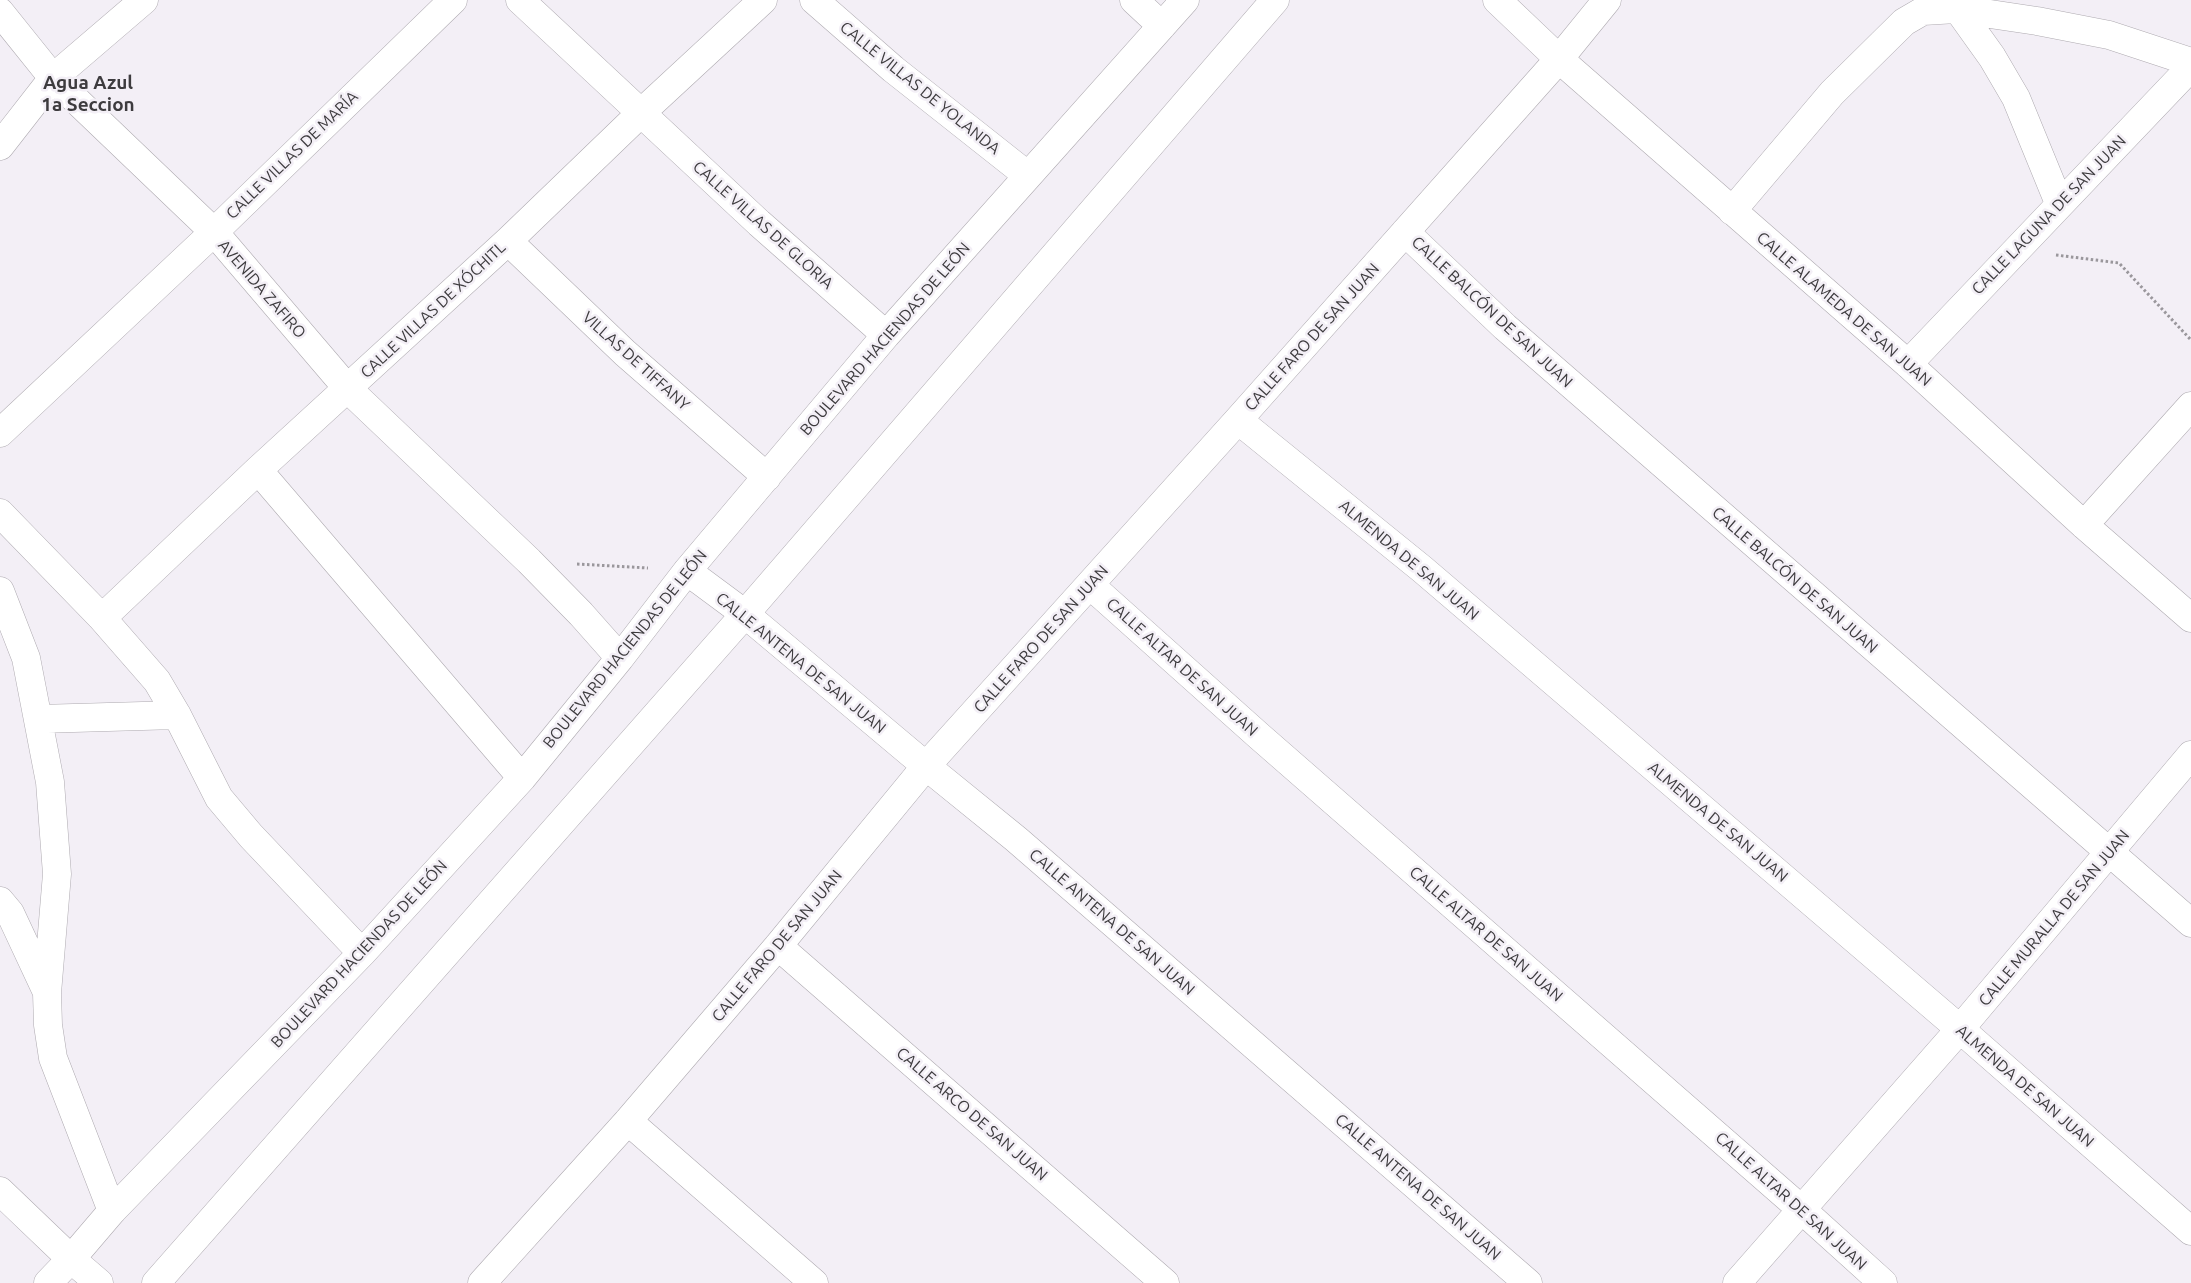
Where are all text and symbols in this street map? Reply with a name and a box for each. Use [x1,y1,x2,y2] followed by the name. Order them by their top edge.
[836,18,1004,158] street label: CALLE VILLAS DE YOLANDA
[41,72,135,116] district label: Agua Azul 1a Seccion
[222,87,362,223] street label: CALLE VILLAS DE MARÍA
[1968,131,2130,299] street label: CALLE LAGUNA DE SAN JUAN
[689,157,837,293] street label: CALLE VILLAS DE GLORIA
[1753,228,1935,390] street label: CALLE ALAMEDA DE SAN JUAN
[1407,232,1577,392] street label: CALLE BALCÓN DE SAN JUAN
[214,236,310,342] street label: AVENIDA ZAFIRO
[357,238,509,382] street label: CALLE VILLAS DE XÓCHITL
[796,239,974,439] street label: BOULEVARD HACIENDAS DE LEÓN
[1241,259,1383,415] street label: CALLE FARO DE SAN JUAN
[578,308,694,414] street label: VILLAS DE TIFFANY
[1335,496,1483,624] street label: ALMENDA DE SAN JUAN
[1708,503,1882,657] street label: CALLE BALCÓN DE SAN JUAN
[539,546,711,752] street label: BOULEVARD HACIENDAS DE LEÓN
[970,561,1112,717] street label: CALLE FARO DE SAN JUAN
[712,588,890,738] street label: CALLE ANTENA DE SAN JUAN
[1102,594,1262,740] street label: CALLE ALTAR DE SAN JUAN
[1644,758,1792,886] street label: ALMENDA DE SAN JUAN
[1975,826,2133,1010] street label: CALLE MURALLA DE SAN JUAN
[1025,845,1199,999] street label: CALLE ANTENA DE SAN JUAN
[267,856,451,1052] street label: BOULEVARD HACIENDAS DE LEÓN
[1405,862,1567,1006] street label: CALLE ALTAR DE SAN JUAN
[708,866,846,1026] street label: CALLE FARO DE SAN JUAN
[1952,1021,2098,1151] street label: ALMENDA DE SAN JUAN
[893,1043,1051,1185] street label: CALLE ARCO DE SAN JUAN
[1331,1110,1505,1264] street label: CALLE ANTENA DE SAN JUAN
[1711,1128,1871,1274] street label: CALLE ALTAR DE SAN JUAN

